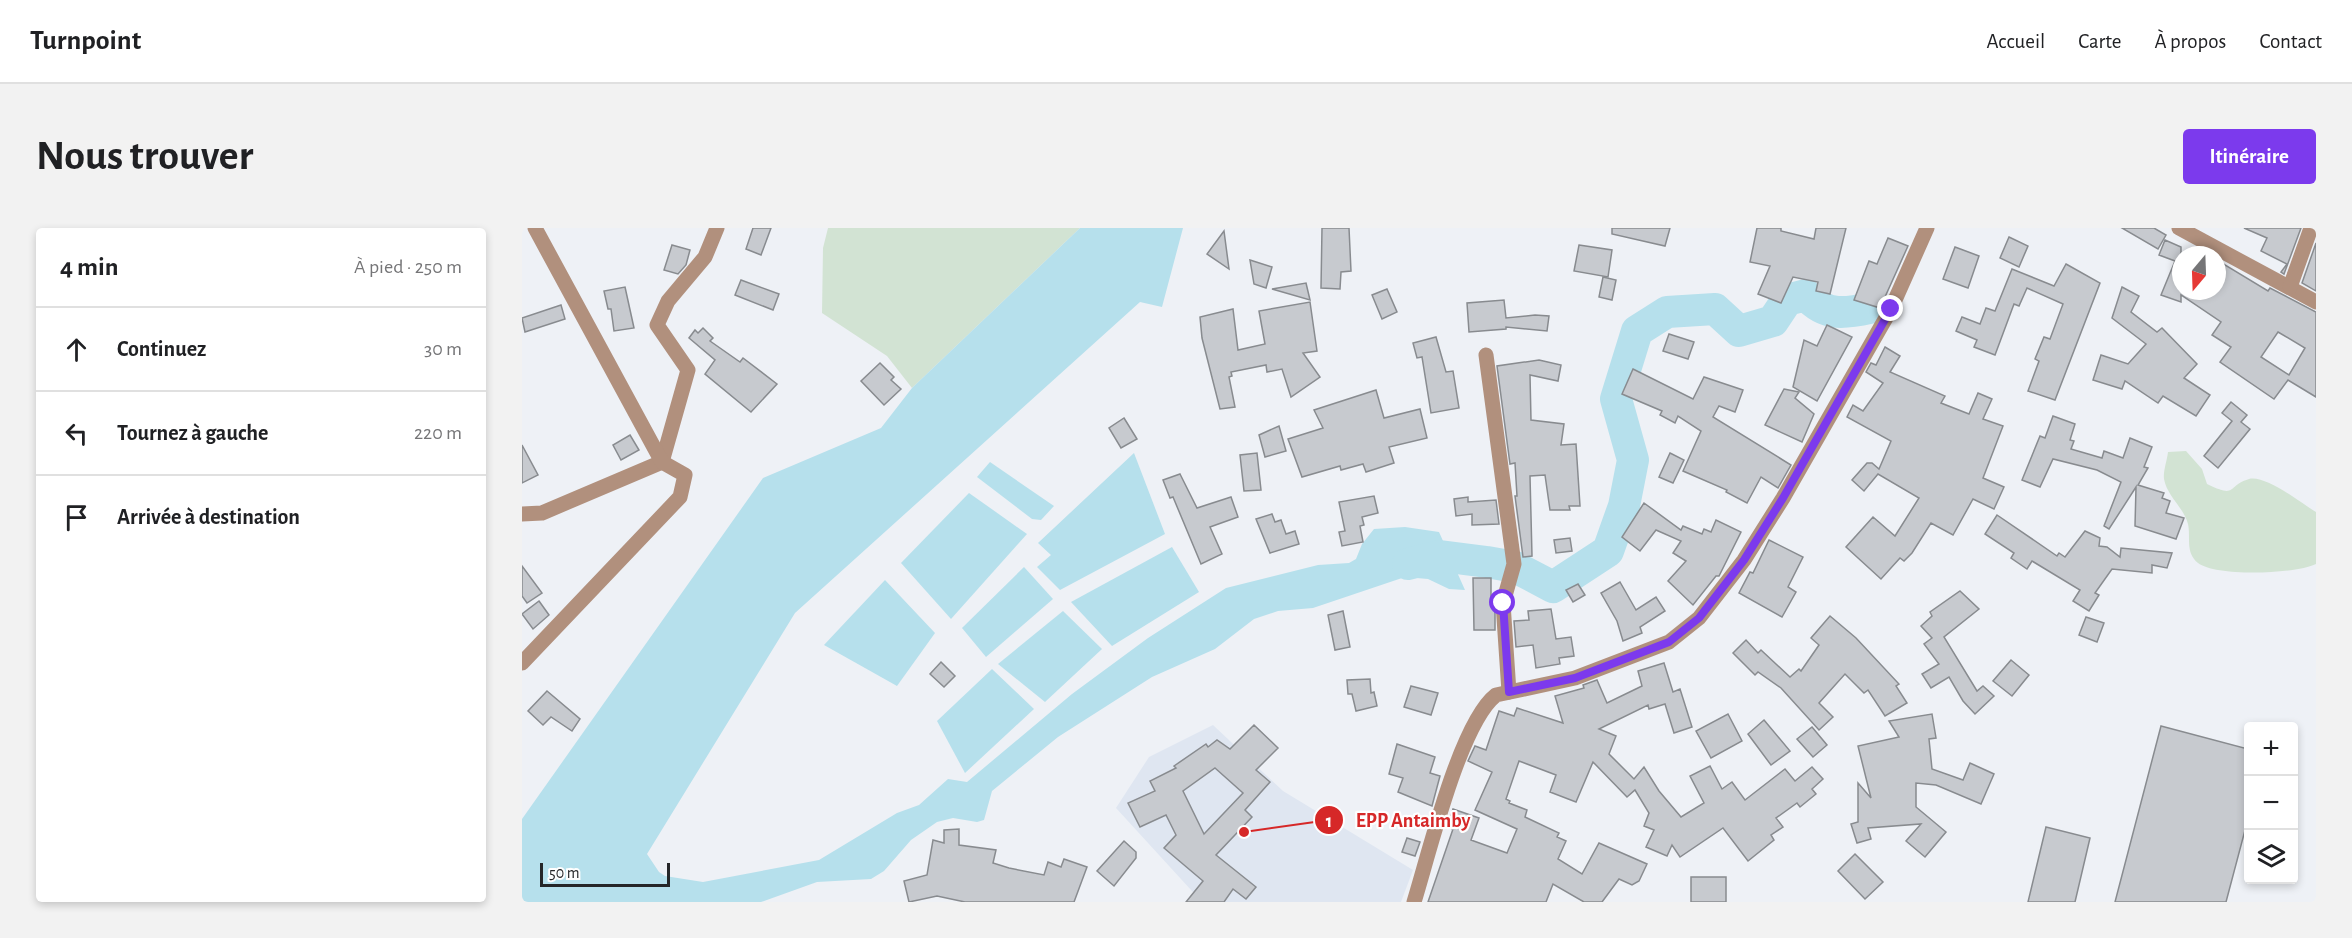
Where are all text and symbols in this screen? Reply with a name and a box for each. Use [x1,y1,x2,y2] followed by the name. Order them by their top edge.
[30,27,141,55] text: Turnpoint
[1987,31,2045,52] text: Accueil
[2078,31,2121,52] text: Carte
[2154,31,2226,52] text: À propos
[2259,31,2322,52] text: Contact
[2183,129,2316,184] button: Itinéraire
[36,135,253,177] text: Nous trouver
[2172,246,2226,300] north arrow
[60,254,119,280] text: 4 min
[354,257,462,277] text: À pied · 250 m
[1877,295,1903,321] route end
[60,333,93,366] icon: ahead
[117,338,206,360] text: Continuez
[424,339,462,359] text: 30 m
[60,417,93,450] icon: left
[117,422,268,444] text: Tournez à gauche
[414,423,462,443] text: 220 m
[60,501,93,534] icon: arrive
[117,506,300,528] text: Arrivée à destination
[1489,589,1515,615] route start
[2244,722,2298,884] map controls
[2244,722,2298,776] button: +
[2244,776,2298,830] button: −
[1314,801,1482,839] callout: EPP Antaimby
[1356,811,1470,831] text: EPP Antaimby
[1326,813,1332,831] text: 1
[2244,830,2298,884] button: layers
[540,860,670,888] scale bar
[549,865,580,881] text: 50 m

